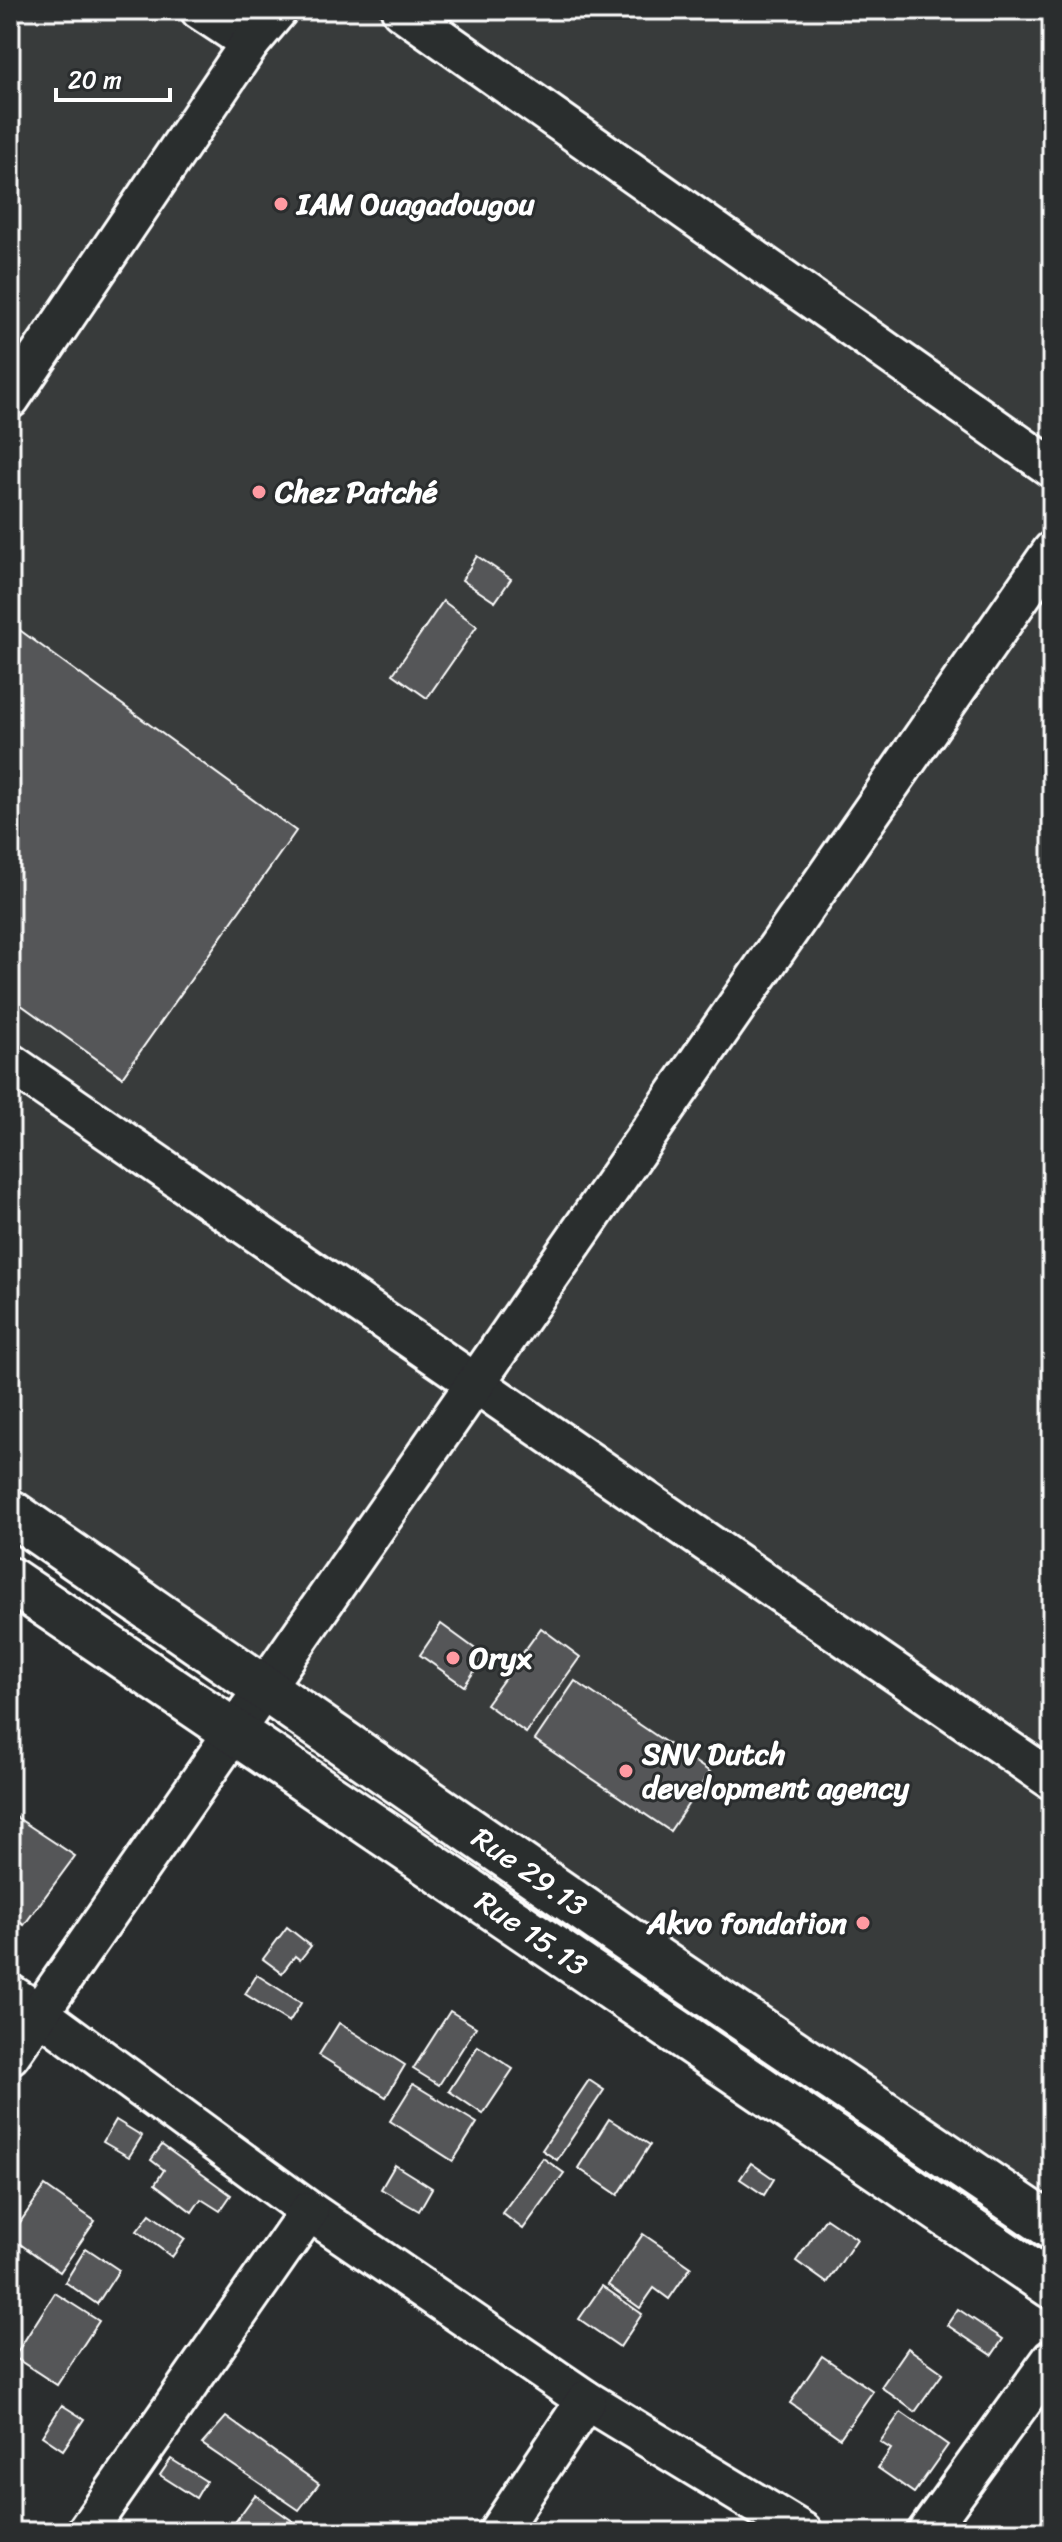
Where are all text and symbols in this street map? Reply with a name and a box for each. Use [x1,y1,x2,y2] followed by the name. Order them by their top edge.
[56,52,170,102] scale bar
[68,59,122,101] text: 20 m
[295,177,536,231] place label: IAM Ouagadougou
[272,195,290,213] marker: IAM Ouagadougou
[274,465,438,519] place label: Chez Patché
[250,483,268,501] marker: Chez Patché
[469,1631,532,1685] place label: Oryx
[444,1649,462,1667] marker: Oryx
[641,1727,910,1815] place label: SNV Dutch development agency
[617,1762,635,1780] marker: SNV Dutch development agency
[460,1812,599,1932] street label: Rue 29.13
[464,1875,599,1991] street label: Rue 15.13
[645,1896,848,1950] place label: Akvo fondation
[854,1914,872,1932] marker: Akvo fondation

